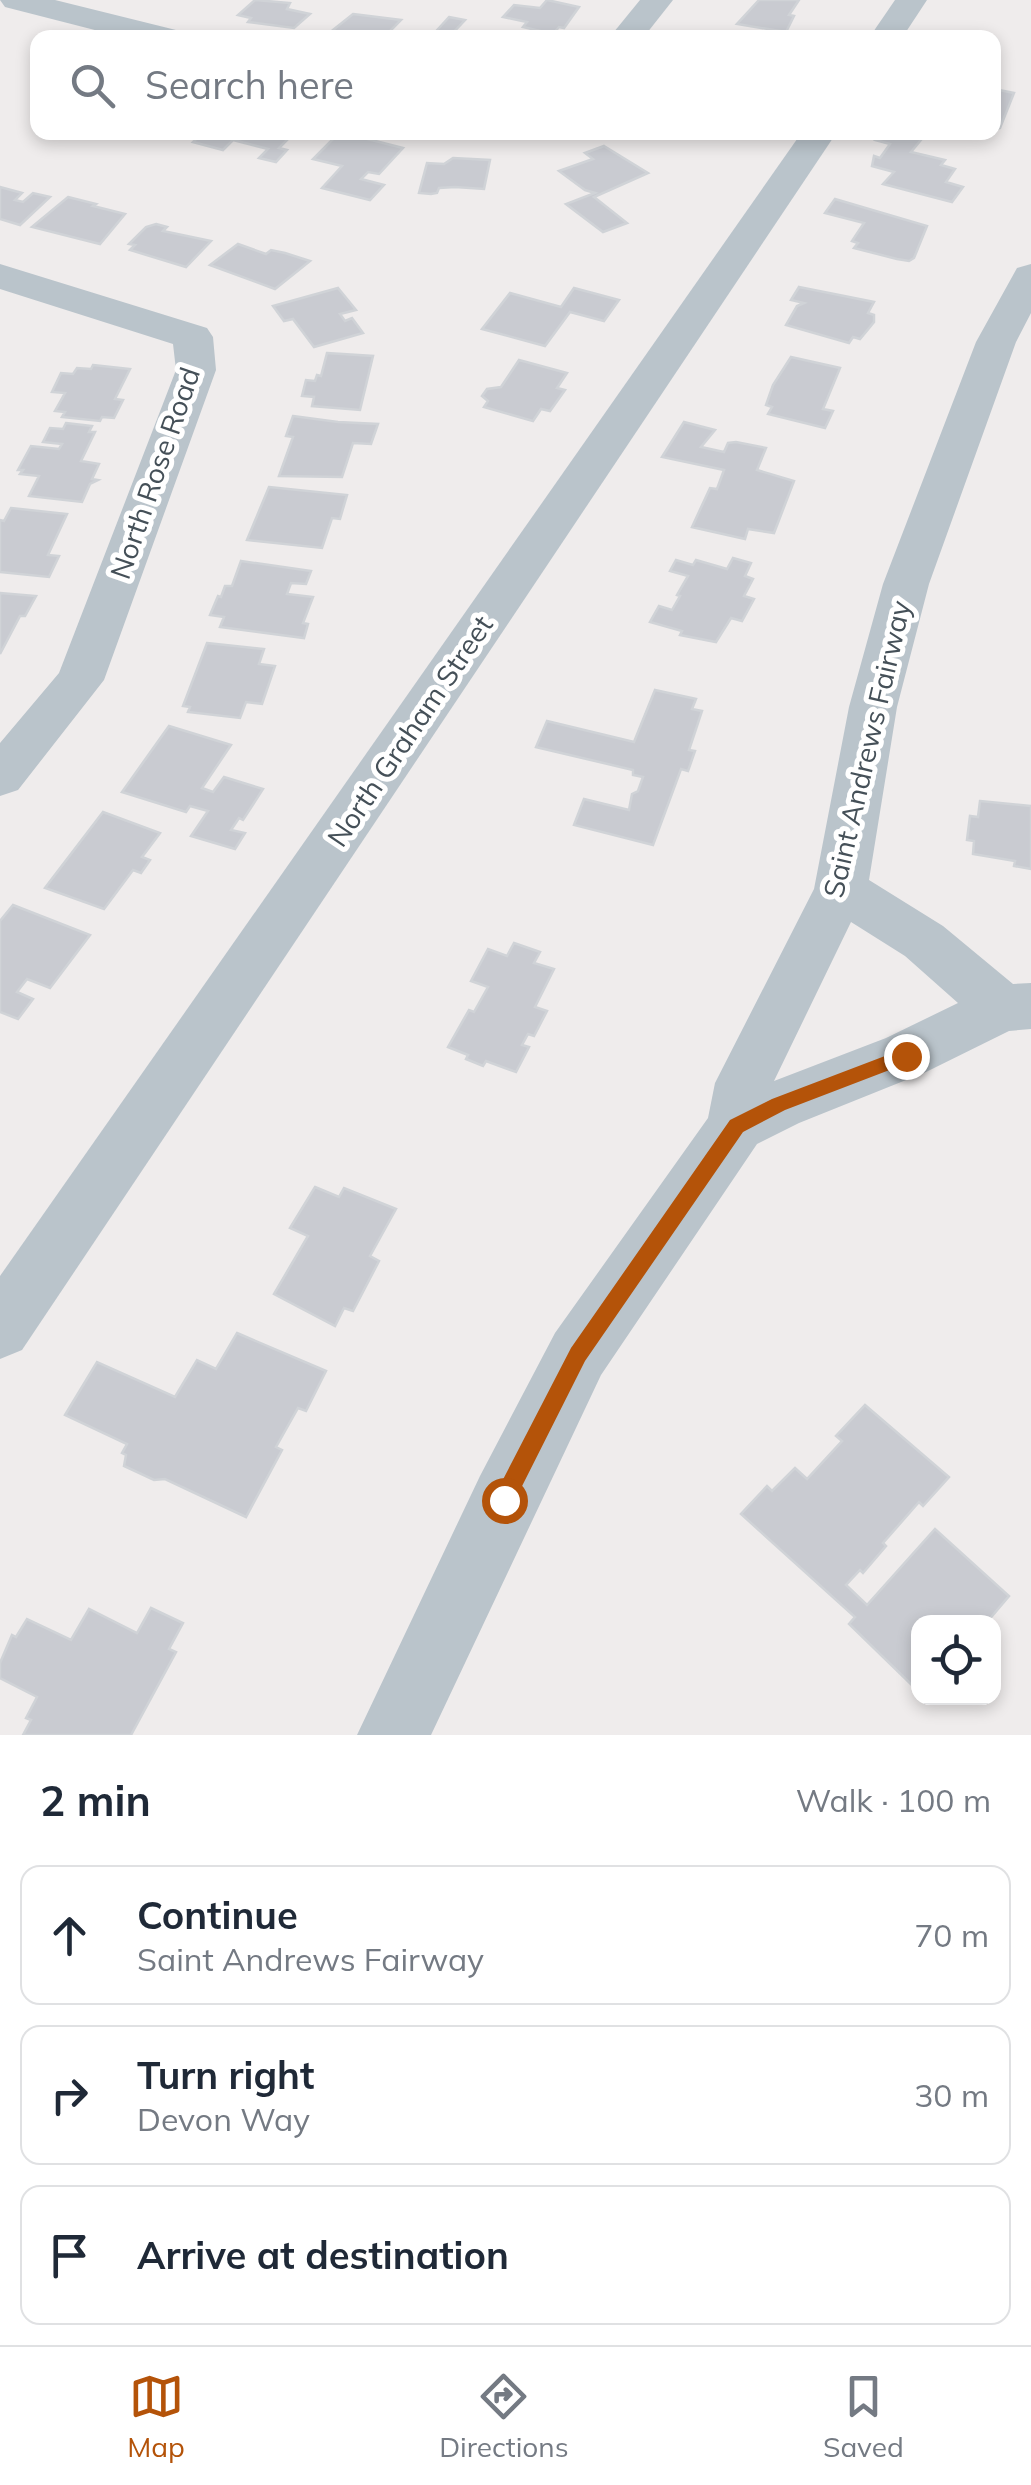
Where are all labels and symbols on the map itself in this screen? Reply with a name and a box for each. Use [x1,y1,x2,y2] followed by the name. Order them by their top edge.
[102,362,207,583] street label: North Rose Road
[815,597,918,901] street label: Saint Andrews Fairway
[319,608,500,853] street label: North Graham Street
[884,1034,930,1080] route end
[482,1478,528,1524] route start

